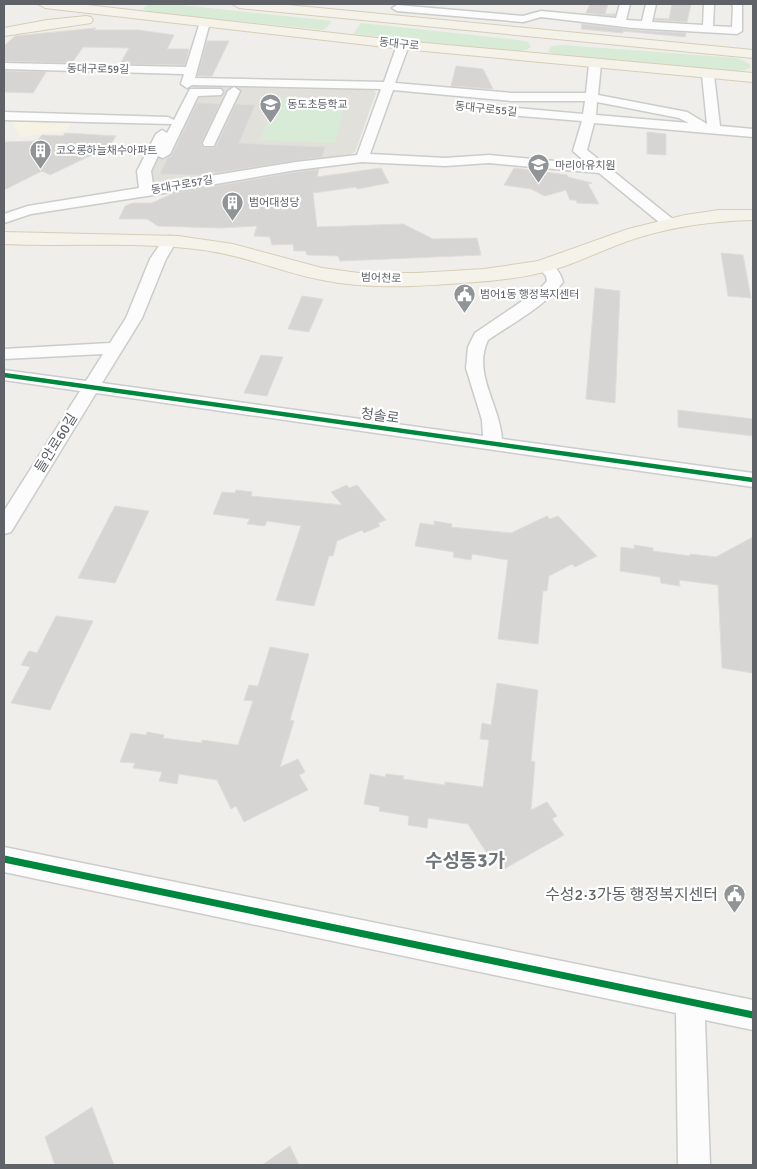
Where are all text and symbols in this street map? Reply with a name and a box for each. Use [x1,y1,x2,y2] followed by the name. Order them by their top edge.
[378,35,420,53] street label: 동대구로
[67,62,129,76] street label: 동대구로59길
[259,92,283,123] school or university icon: 동도초등학교
[287,98,348,111] place label: 동도초등학교
[454,99,518,119] street label: 동대구로55길
[28,138,52,169] building icon: 코오롱하늘채수아파트
[56,144,157,157] place label: 코오롱하늘채수아파트
[527,153,551,184] school or university icon: 마리아유치원
[555,159,616,172] place label: 마리아유치원
[150,173,214,197] street label: 동대구로57길
[221,190,245,221] building icon: 범어대성당
[249,196,300,209] place label: 범어대성당
[361,271,401,285] street label: 범어천로
[452,282,476,313] public building icon: 범어1동 행정복지센터
[480,288,579,301] place label: 범어1동 행정복지센터
[360,405,400,427] street label: 청솔로
[31,410,81,476] street label: 들안로60길
[425,849,506,873] district label: 수성동3가
[722,883,746,914] public building icon: 수성2·3가동 행정복지센터
[545,885,718,905] place label: 수성2·3가동 행정복지센터

